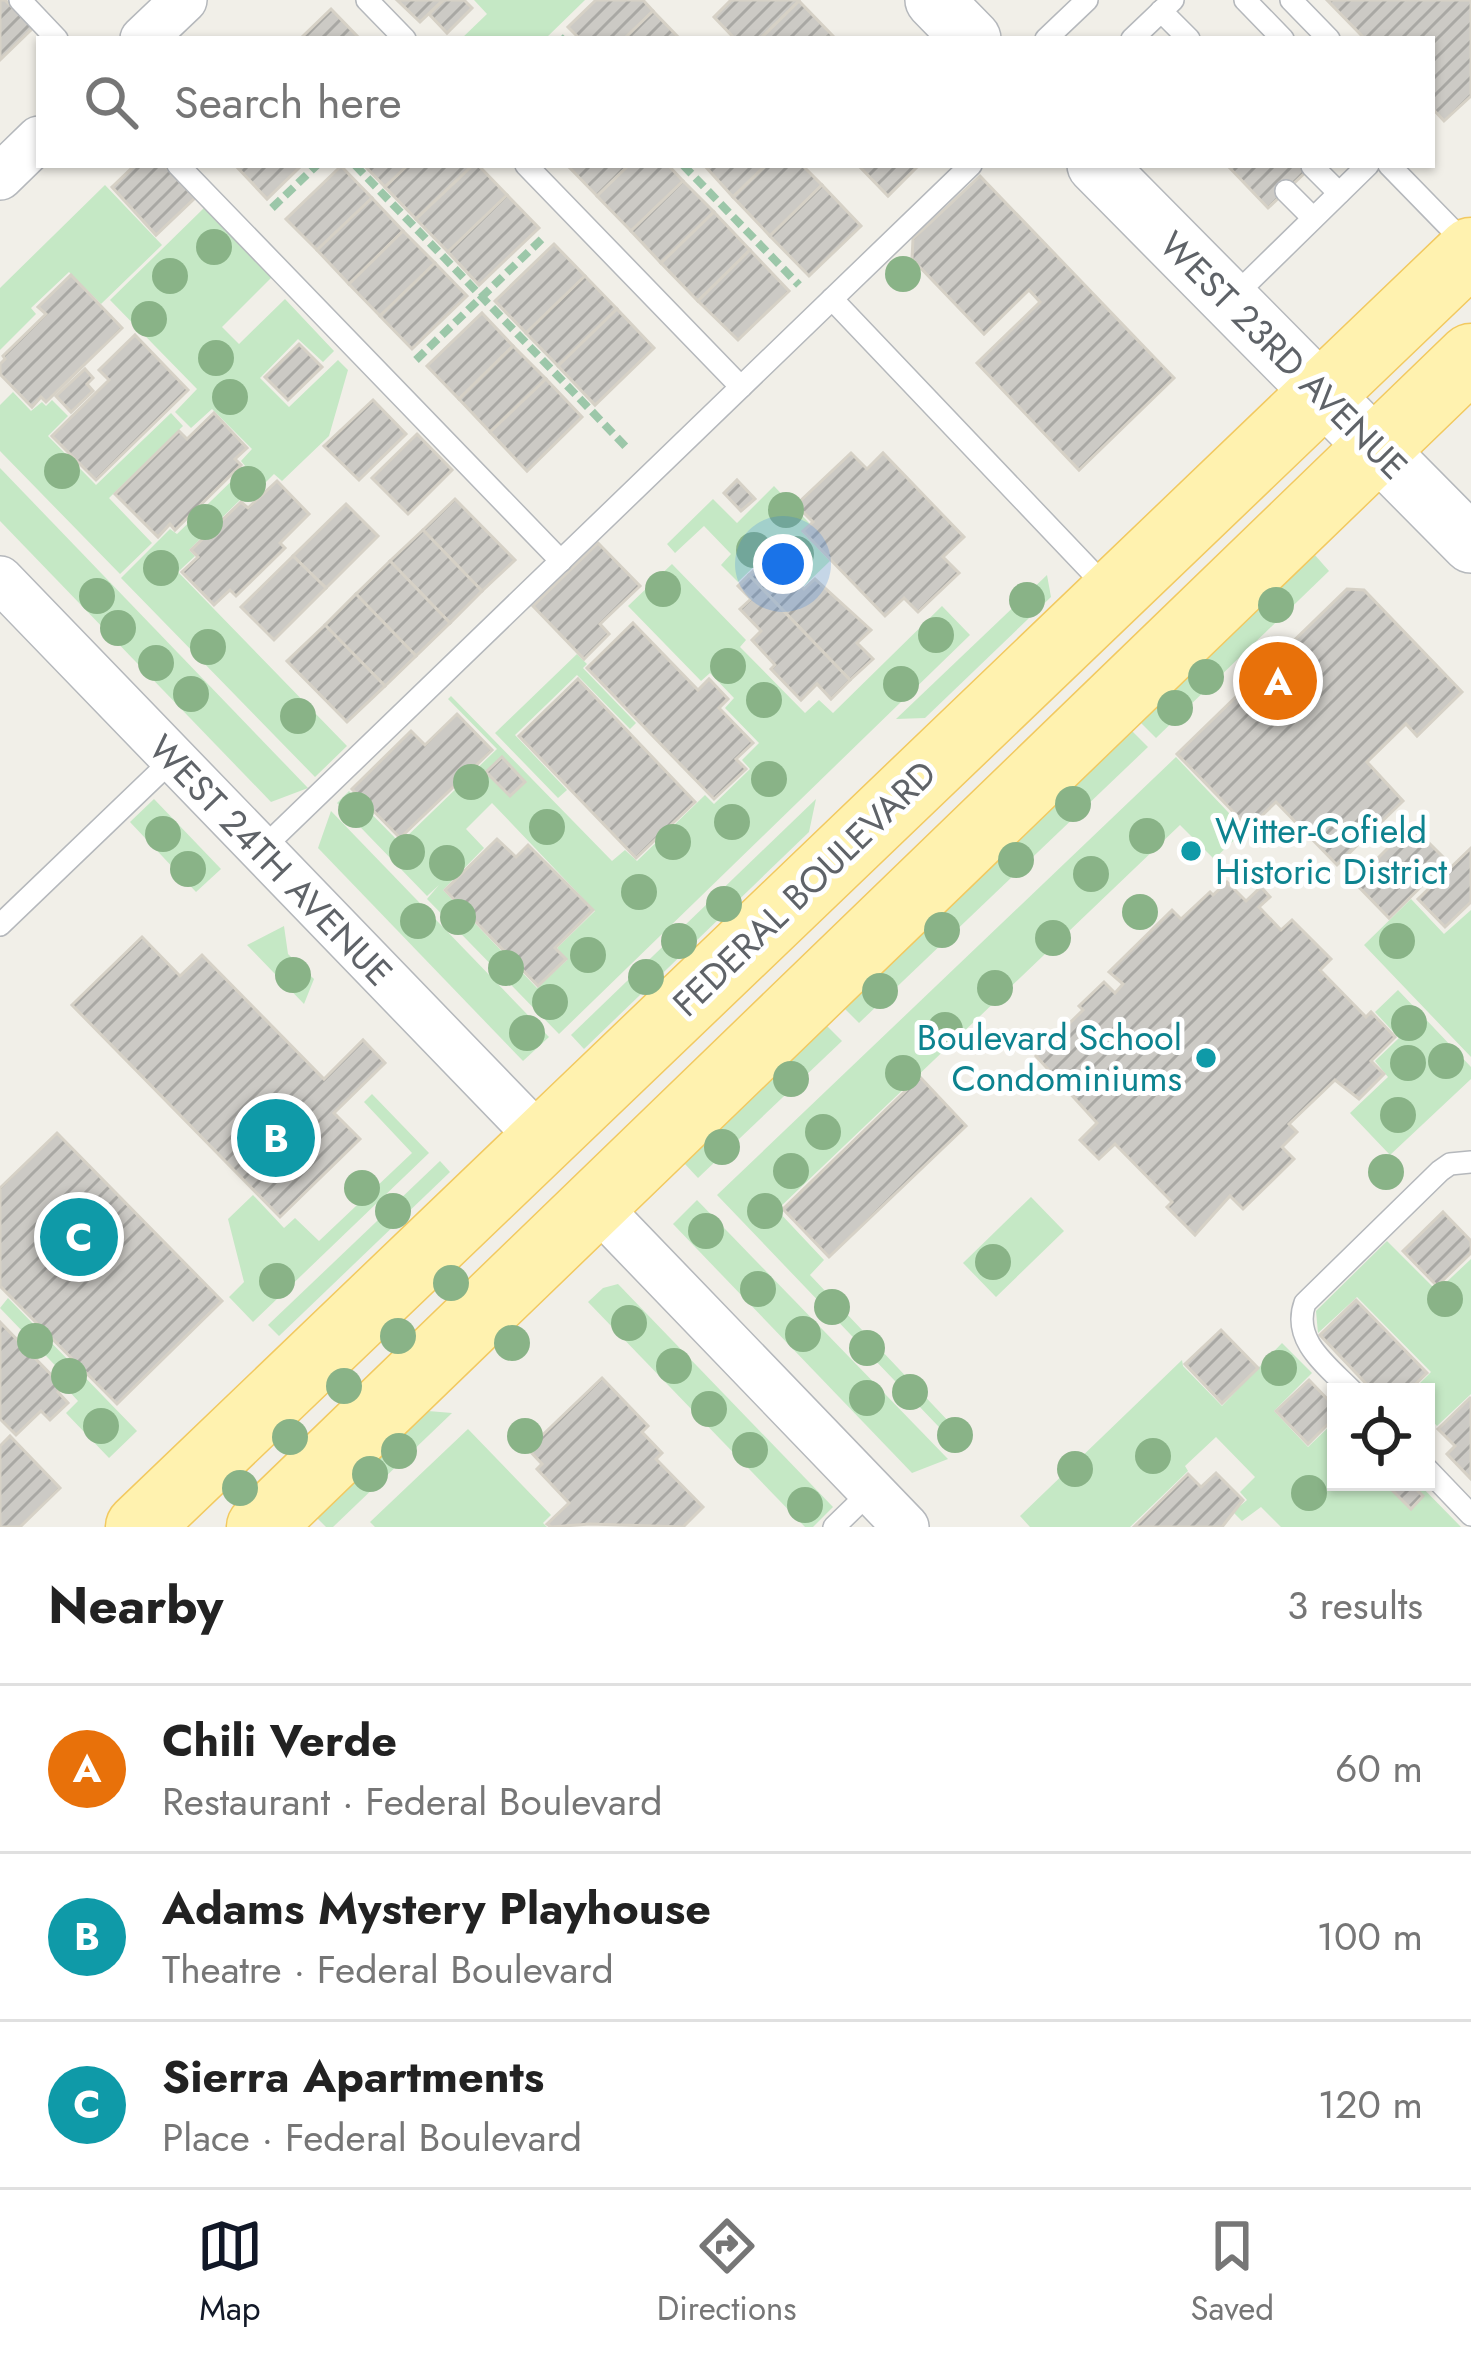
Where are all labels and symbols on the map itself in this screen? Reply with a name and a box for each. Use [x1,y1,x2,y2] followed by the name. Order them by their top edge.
[1148,219,1420,491] street label: WEST 23RD AVENUE
[753,534,813,594] your location
[1239,636,1317,726] pin: A
[137,723,405,997] street label: WEST 24TH AVENUE
[661,748,947,1028] street label: FEDERAL BOULEVARD
[1215,804,1448,897] place label: Witter-Cofield Historic District
[1178,838,1204,864] marker: Witter-Cofield Historic District
[917,1011,1182,1104] place label: Boulevard School Condominiums
[1193,1045,1219,1071] marker: Boulevard School Condominiums
[237,1093,315,1183] pin: B
[40,1192,118,1282] pin: C

